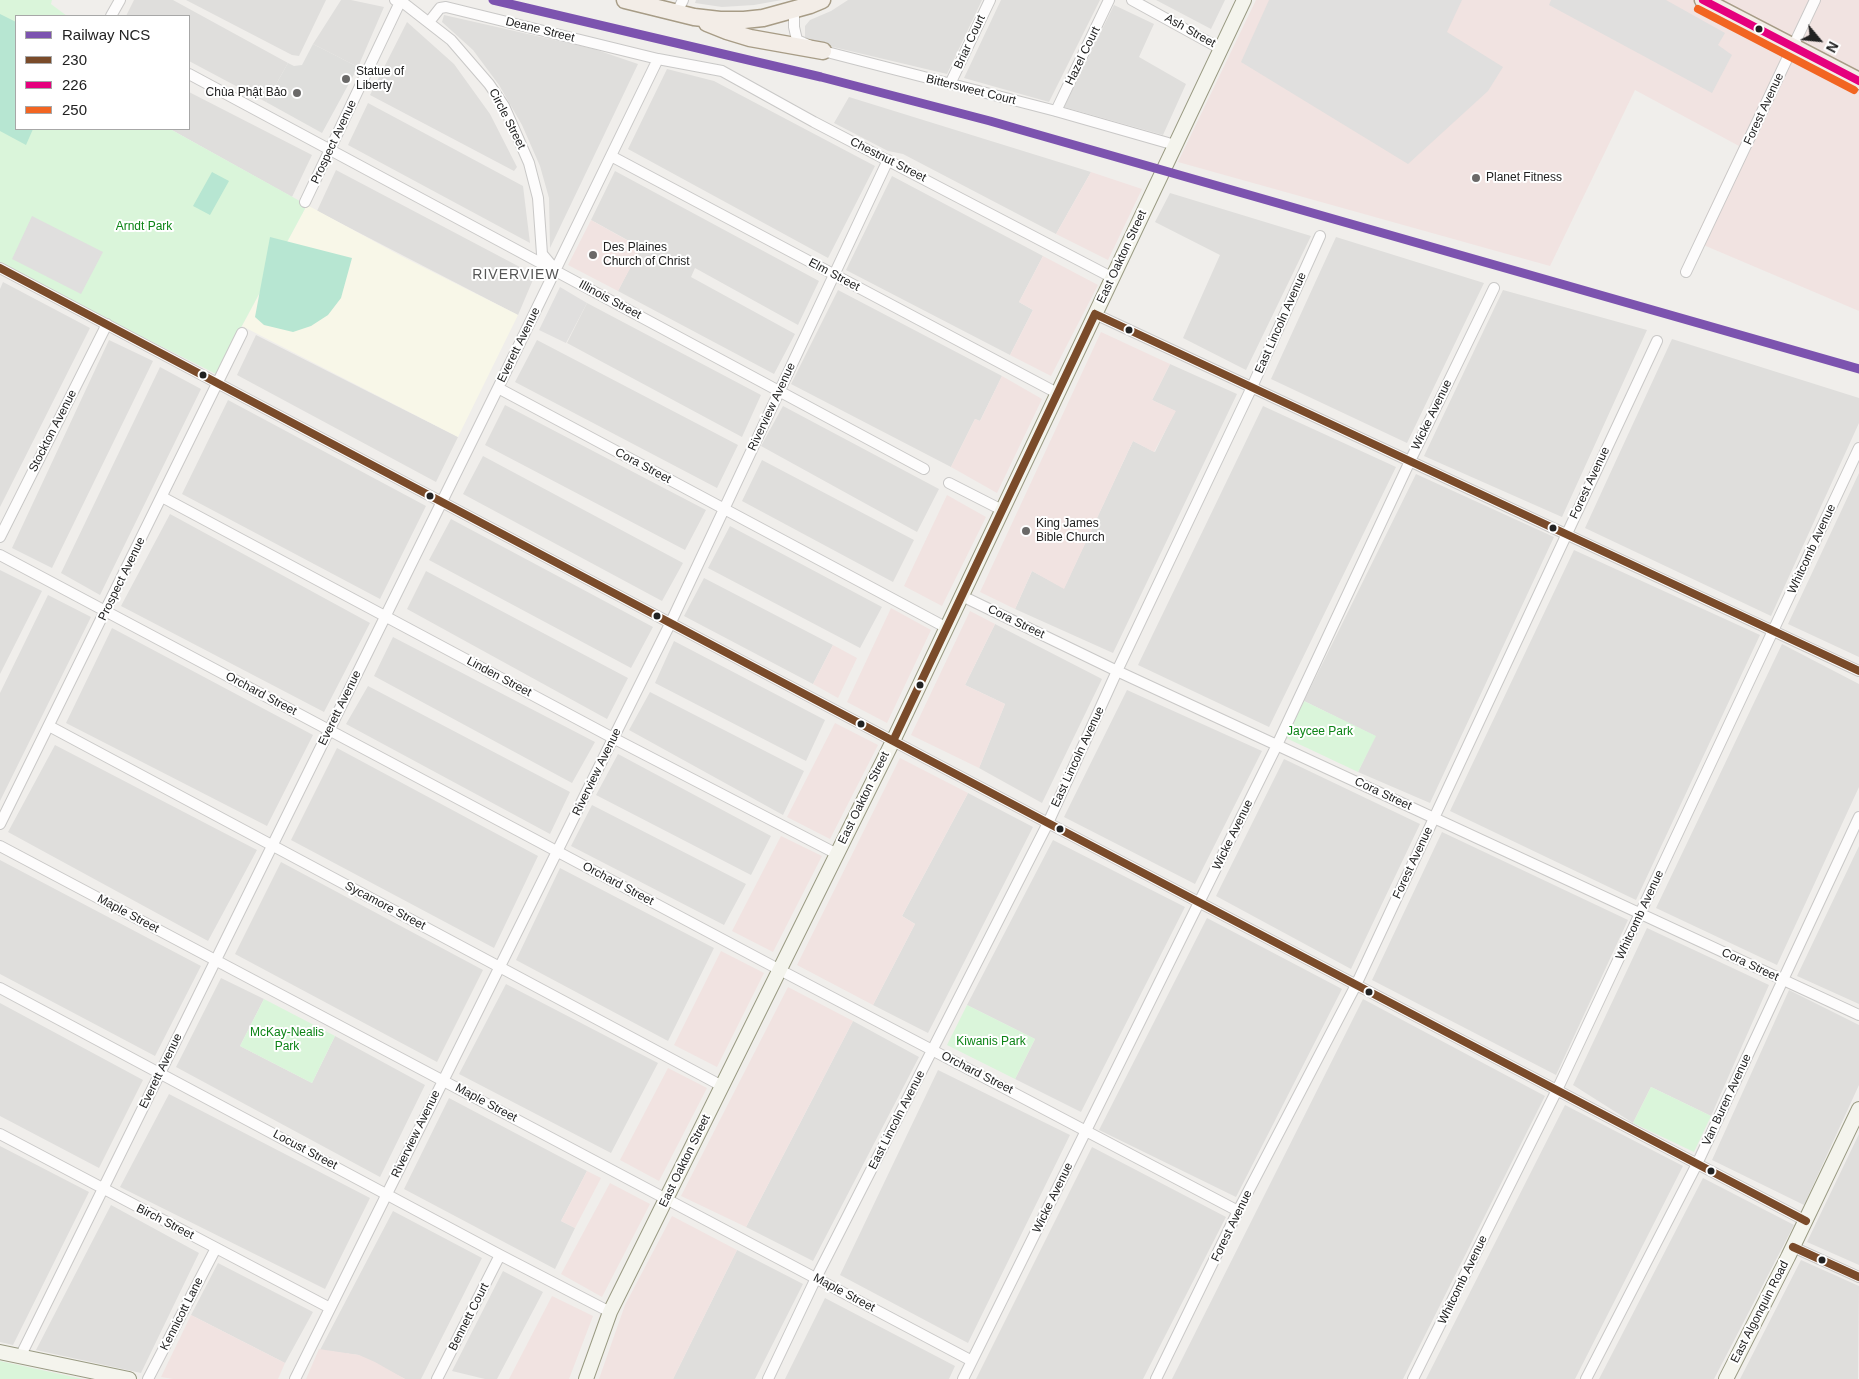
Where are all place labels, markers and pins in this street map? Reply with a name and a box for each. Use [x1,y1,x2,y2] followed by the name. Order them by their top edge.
[1754,24,1764,34] unlabelled marker
[356,65,404,93] place label: Statue of Liberty
[340,73,352,85] marker: Statue of Liberty
[206,86,287,100] place label: Chùa Phật Bảo
[291,87,303,99] marker: Chùa Phật Bảo
[1486,171,1562,185] place label: Planet Fitness
[1470,172,1482,184] marker: Planet Fitness
[603,241,690,269] place label: Des Plaines Church of Christ
[587,249,599,261] marker: Des Plaines Church of Christ
[1124,325,1134,335] unlabelled marker
[198,370,208,380] unlabelled marker
[425,491,435,501] unlabelled marker
[1036,517,1105,545] place label: King James Bible Church
[1548,523,1558,533] unlabelled marker
[1020,525,1032,537] marker: King James Bible Church
[652,611,662,621] unlabelled marker
[915,680,925,690] unlabelled marker
[856,719,866,729] unlabelled marker
[1055,824,1065,834] unlabelled marker
[1364,987,1374,997] unlabelled marker
[1706,1166,1716,1176] unlabelled marker
[1817,1255,1827,1265] unlabelled marker

